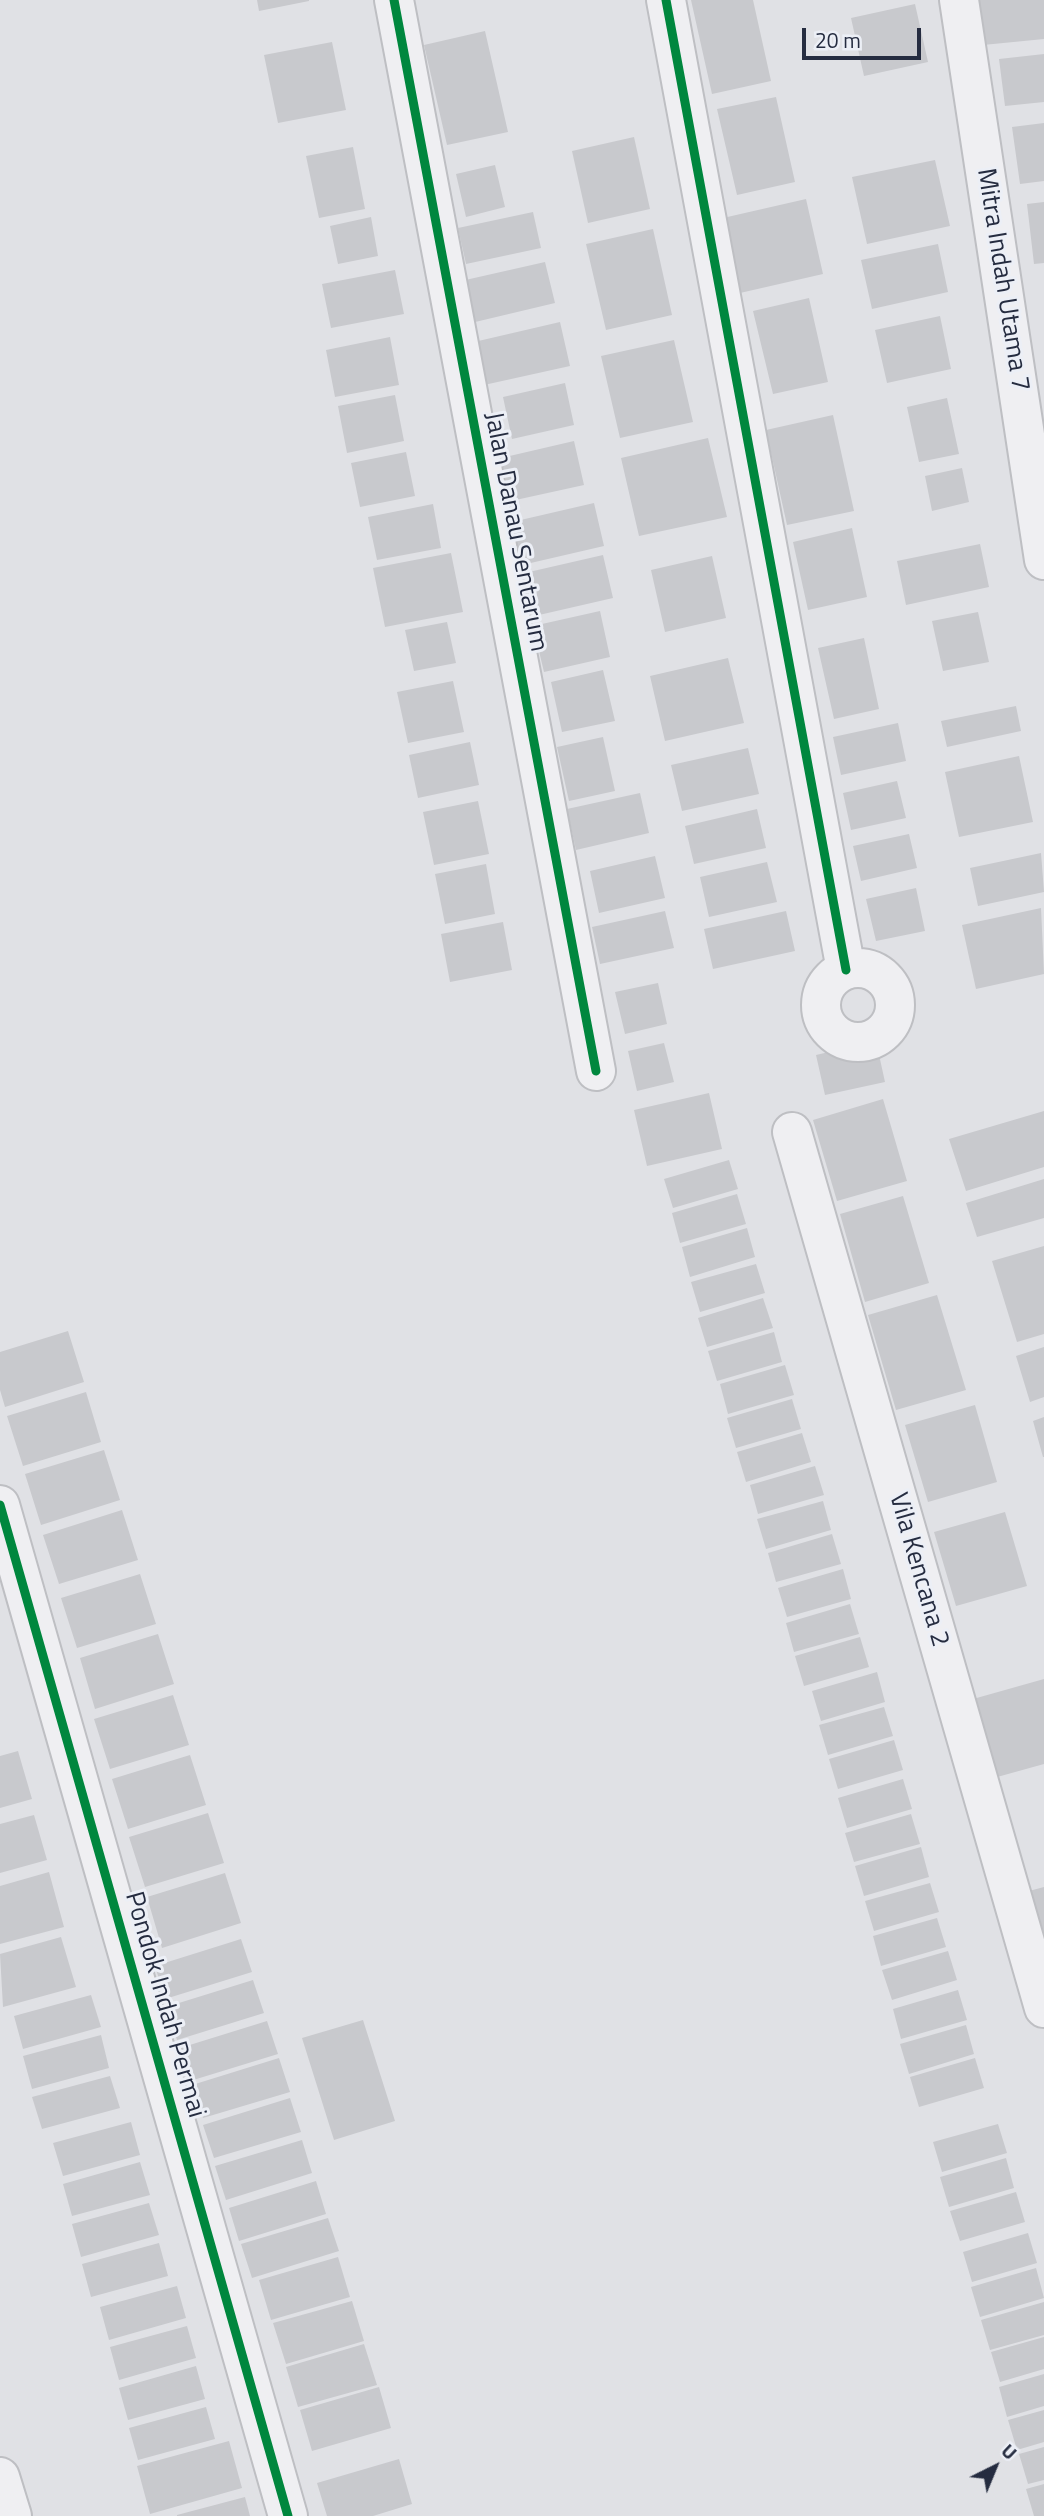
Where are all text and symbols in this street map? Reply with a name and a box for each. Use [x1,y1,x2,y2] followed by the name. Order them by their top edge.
[806,14,925,58] scale bar
[815,24,861,56] text: 20 m
[969,166,1035,394] street label: Mitra Indah Utama 7
[476,410,554,654] street label: Jalan Danau Sentarum
[881,1489,955,1651] street label: Vila Kencana 2
[117,1889,211,2121] street label: Pondok Indah Permai
[960,2432,1030,2502] north arrow
[995,2436,1024,2466] text: U

